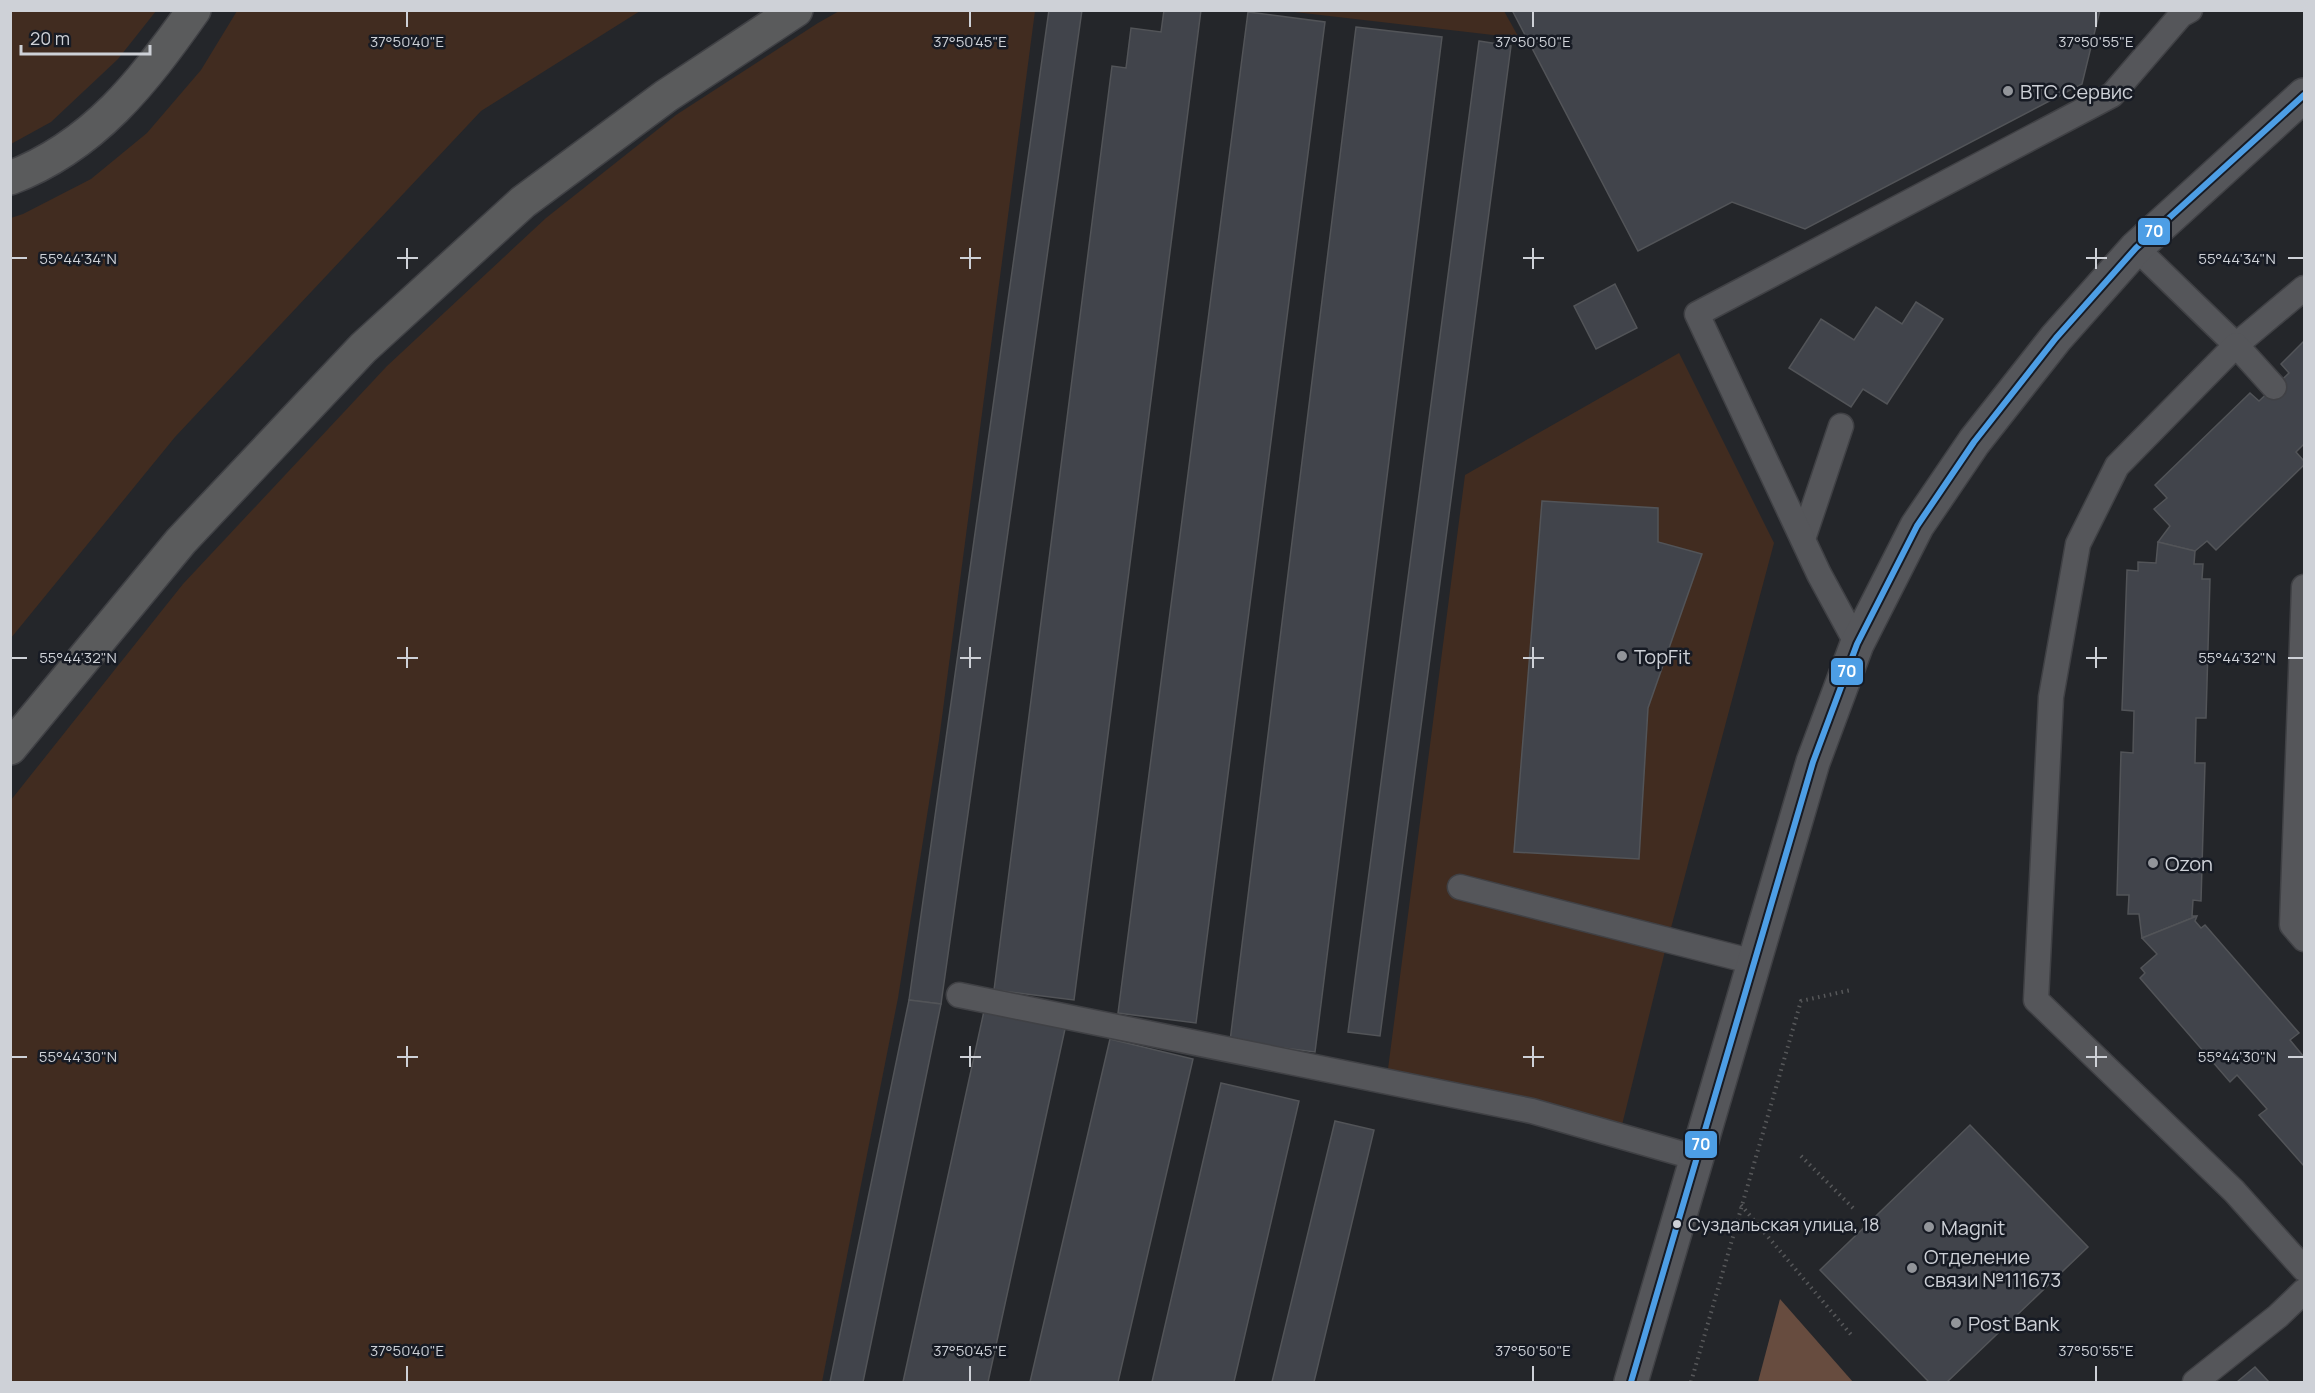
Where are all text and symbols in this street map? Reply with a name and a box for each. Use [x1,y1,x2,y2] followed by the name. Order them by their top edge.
[21,18,150,56] scale bar
[30,26,70,50] text: 20 m
[370,31,444,52] text: 37°50'40"E
[933,31,1007,52] text: 37°50'45"E
[1495,31,1571,52] text: 37°50'50"E
[2058,31,2134,52] text: 37°50'55"E
[2020,78,2133,105] place label: ВТС Сервис
[2001,84,2015,98] marker: ВТС Сервис
[2137,217,2171,246] line badge: 70
[2144,220,2164,242] text: 70
[39,248,117,269] text: 55°44'34"N
[2198,248,2276,269] text: 55°44'34"N
[1634,643,1691,670] place label: TopFit
[39,647,117,668] text: 55°44'32"N
[2198,647,2276,668] text: 55°44'32"N
[1615,649,1629,663] marker: TopFit
[1830,657,1864,686] line badge: 70
[1837,660,1857,682] text: 70
[2165,850,2213,877] place label: Ozon
[2146,856,2160,870] marker: Ozon
[39,1046,117,1067] text: 55°44'30"N
[2198,1046,2276,1067] text: 55°44'30"N
[1684,1130,1718,1159] line badge: 70
[1691,1133,1711,1155] text: 70
[1688,1212,1879,1236] place label: Суздальская улица, 18
[1941,1214,2005,1241] place label: Magnit
[1671,1218,1683,1230] marker: Суздальская улица, 18
[1922,1220,1936,1234] marker: Magnit
[1924,1243,2061,1293] place label: Отделение связи №111673
[1905,1261,1919,1275] marker: Отделение связи №111673
[1968,1310,2061,1337] place label: Post Bank
[1949,1316,1963,1330] marker: Post Bank
[370,1340,444,1361] text: 37°50'40"E
[933,1340,1007,1361] text: 37°50'45"E
[1495,1340,1571,1361] text: 37°50'50"E
[2058,1340,2134,1361] text: 37°50'55"E

